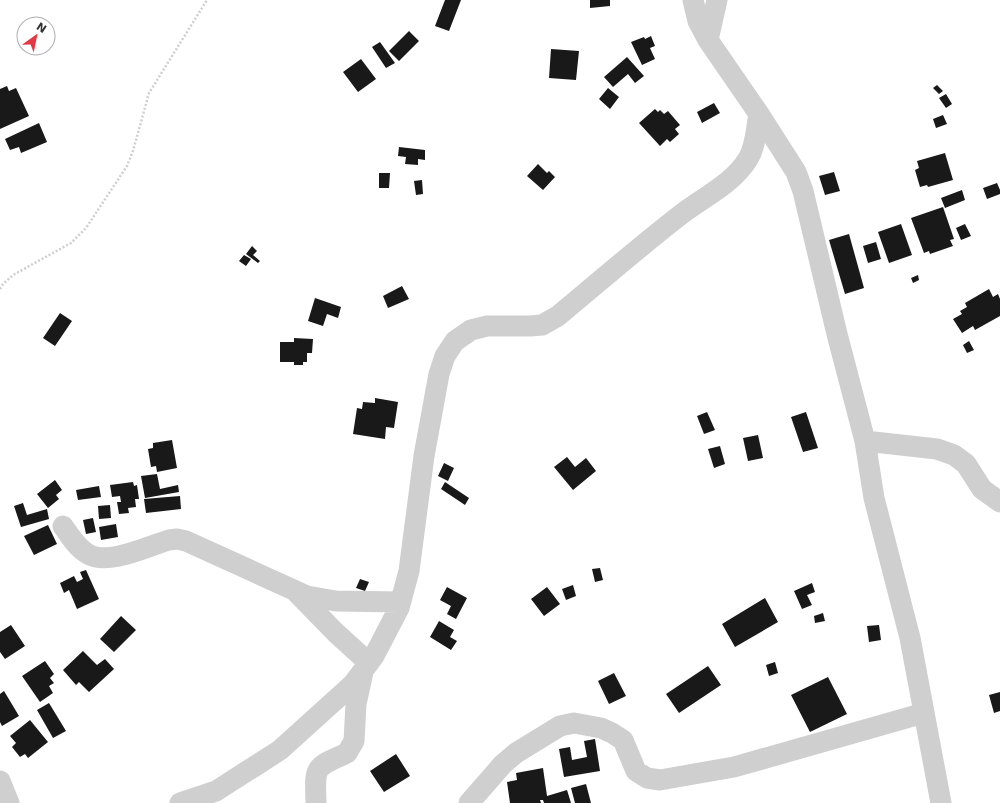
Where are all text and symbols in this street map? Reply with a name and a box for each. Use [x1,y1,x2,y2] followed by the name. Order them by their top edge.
[16,16,56,56] north arrow
[34,20,49,36] text: N

